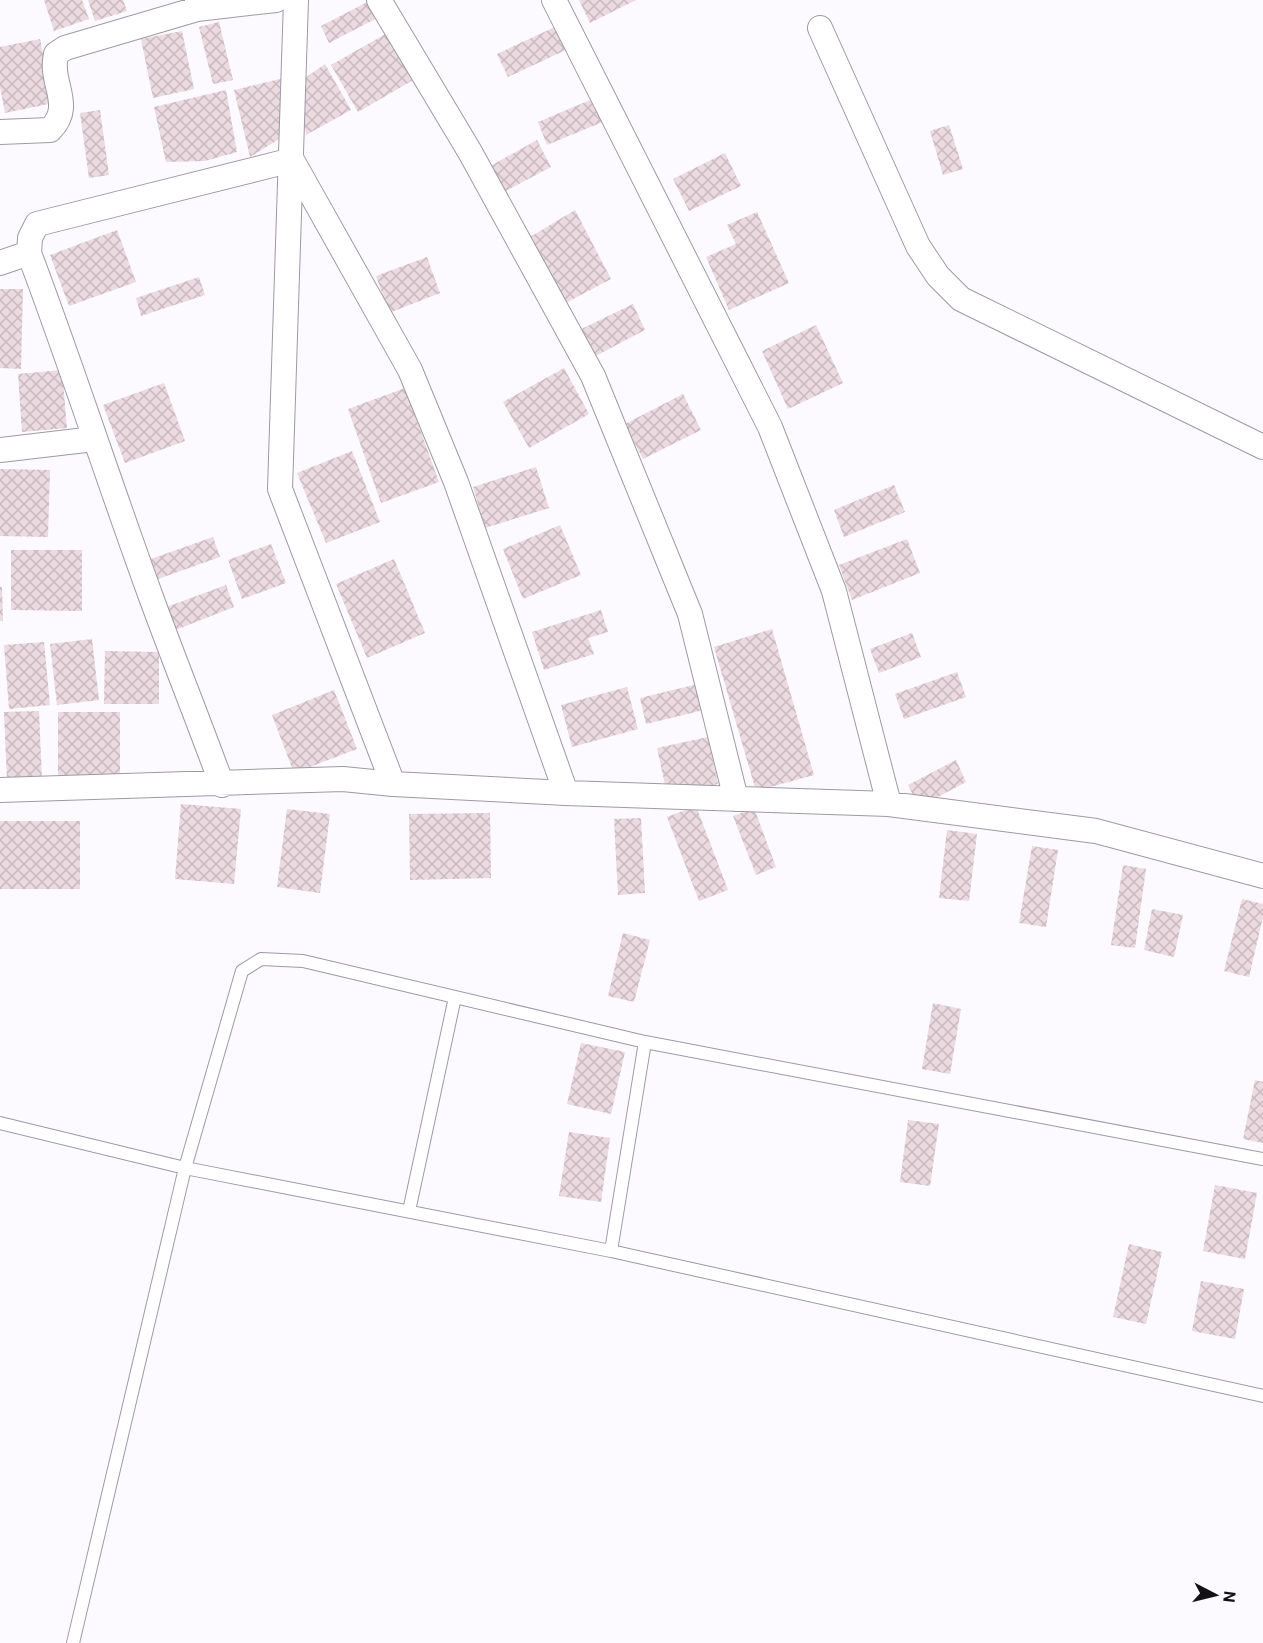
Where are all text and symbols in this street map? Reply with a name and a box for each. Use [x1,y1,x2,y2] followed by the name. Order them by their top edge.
[1185,1565,1245,1625] north arrow
[1219,1590,1240,1604] text: N

